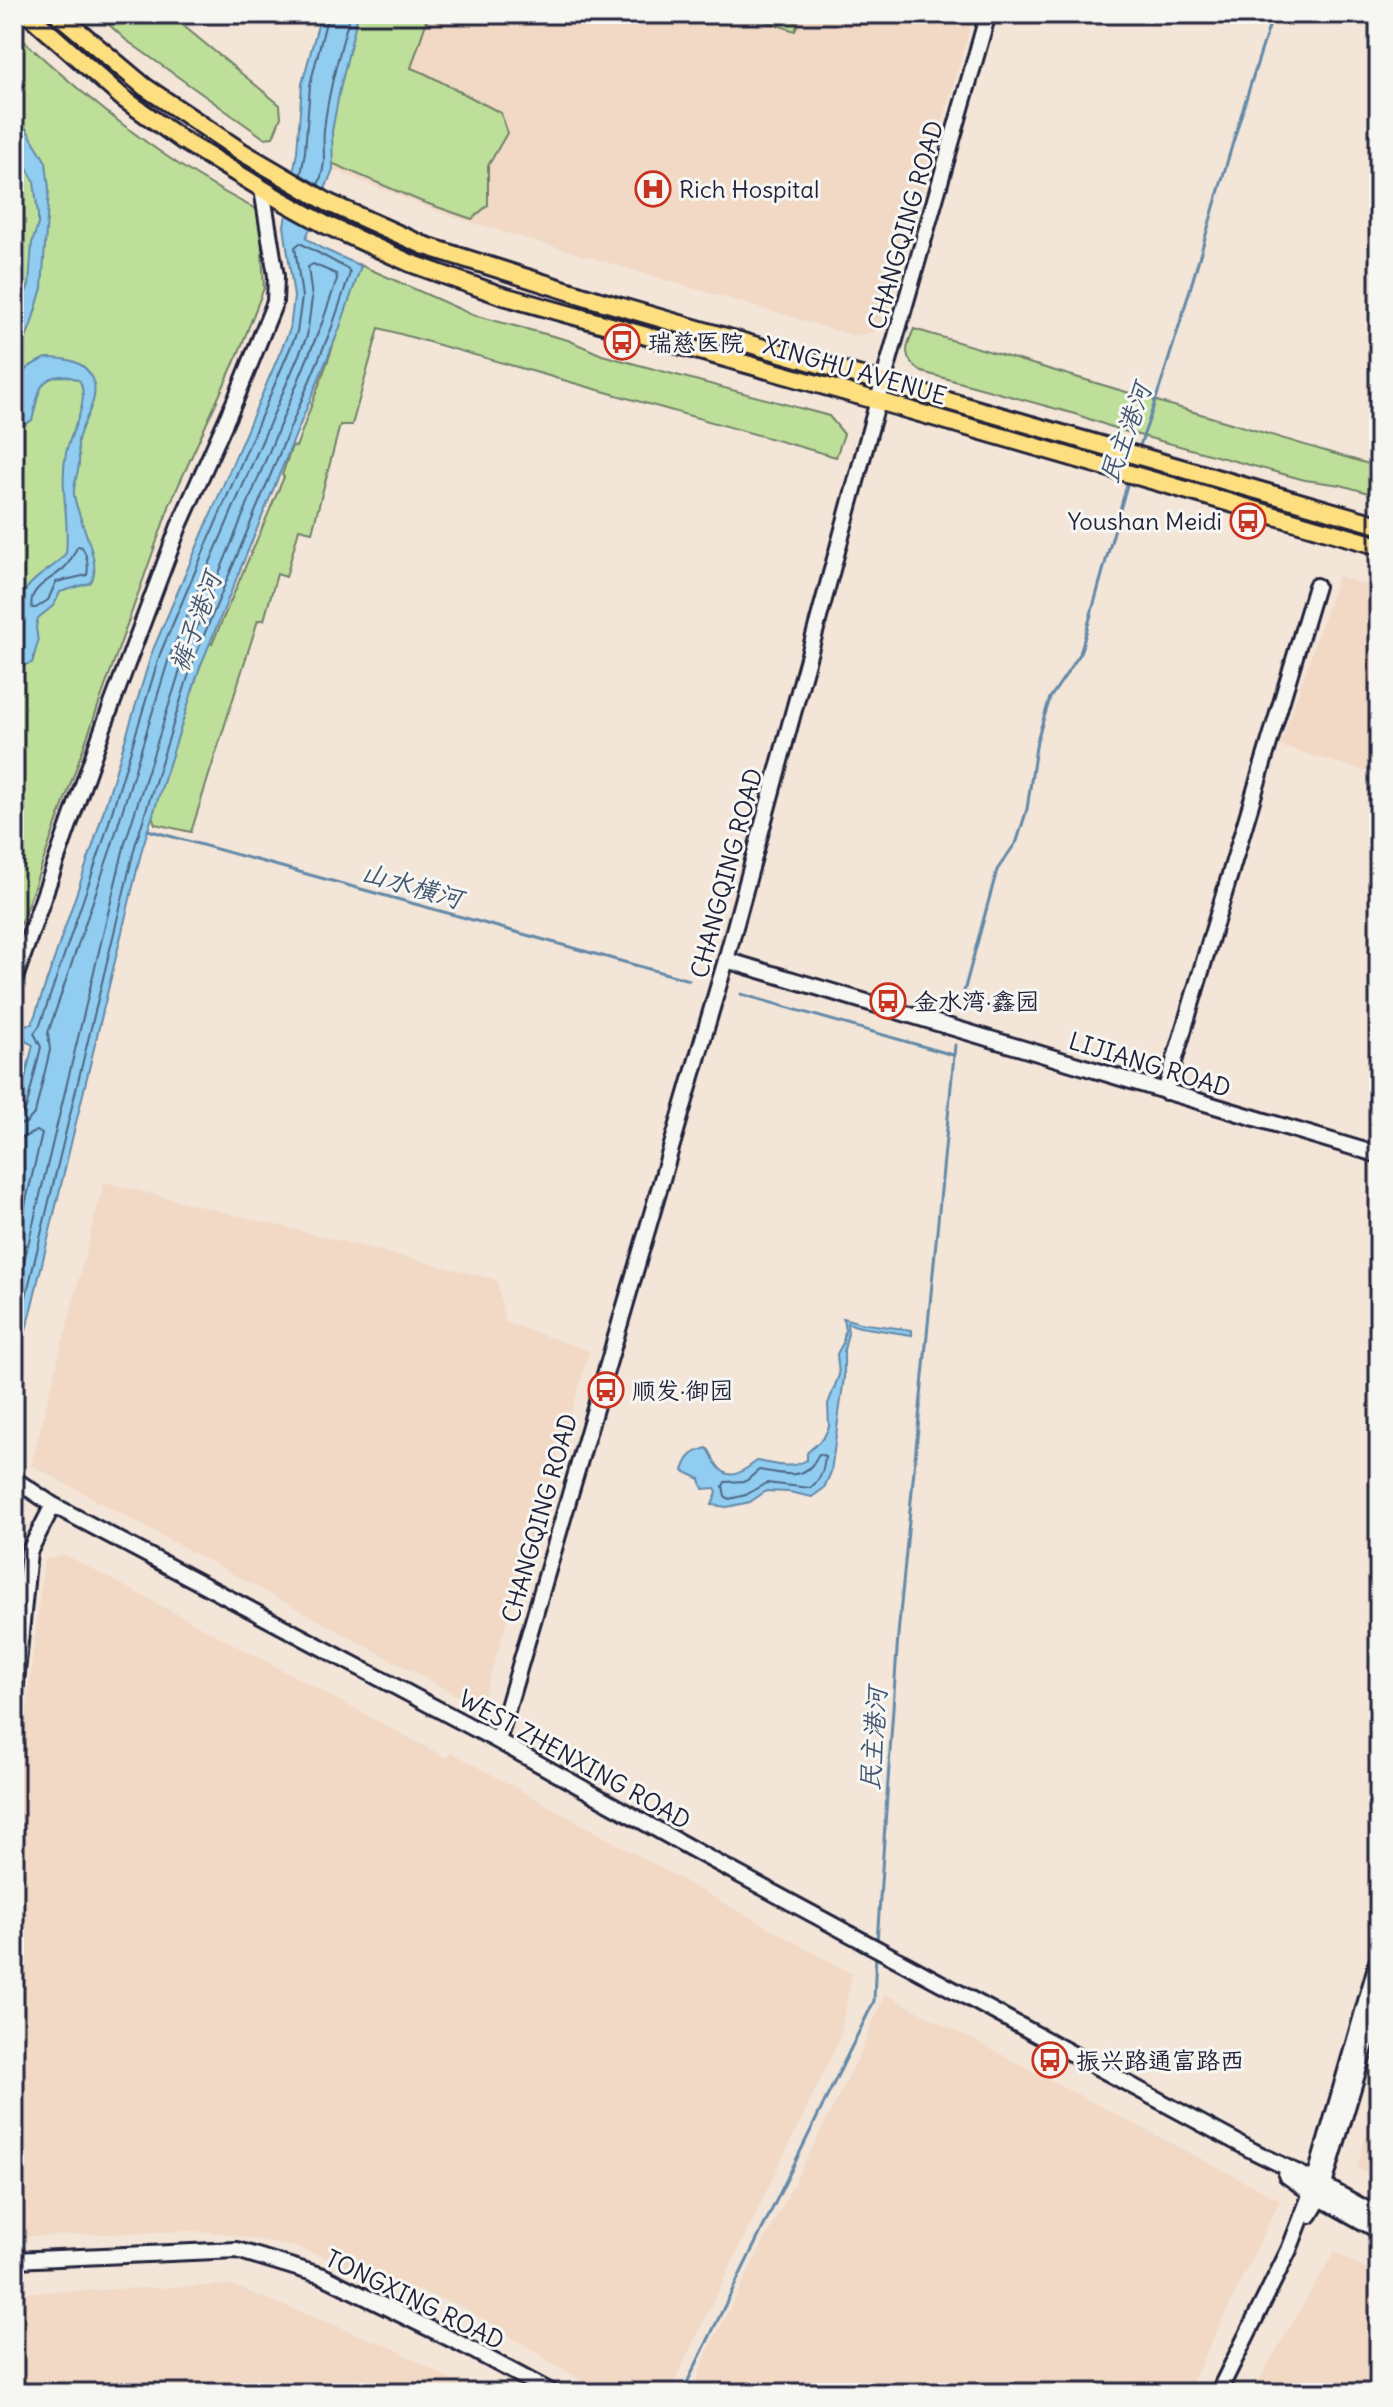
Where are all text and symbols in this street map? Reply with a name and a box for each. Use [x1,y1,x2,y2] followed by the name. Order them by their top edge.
[861,117,949,333] street label: CHANGQING ROAD
[634,170,672,208] hospital icon: Rich Hospital
[679,174,819,204] place label: Rich Hospital
[603,323,641,361] bus stop icon: 瑞慈医院
[648,327,744,357] place label: 瑞慈医院
[760,329,950,411] street label: XINGHU AVENUE
[1092,375,1160,488] water label: 民主港河
[1229,502,1267,540] bus stop icon: Youshan Meidi
[1068,506,1222,536] place label: Youshan Meidi
[162,564,230,677] water label: 裤子港河
[684,765,768,981] street label: CHANGQING ROAD
[357,855,470,916] water label: 山水横河
[869,982,907,1020] bus stop icon: 金水湾·鑫园
[914,986,1039,1016] place label: 金水湾·鑫园
[1065,1025,1235,1103] street label: LIJIANG ROAD
[587,1371,625,1409] bus stop icon: 顺发·御园
[632,1375,733,1405] place label: 顺发·御园
[495,1410,583,1626] street label: CHANGQING ROAD
[853,1682,893,1792] water label: 民主港河
[454,1683,696,1835] street label: WEST ZHENXING ROAD
[1031,2041,1069,2079] bus stop icon: 振兴路通富路西
[1076,2045,1244,2075] place label: 振兴路通富路西
[321,2243,509,2355] street label: TONGXING ROAD

